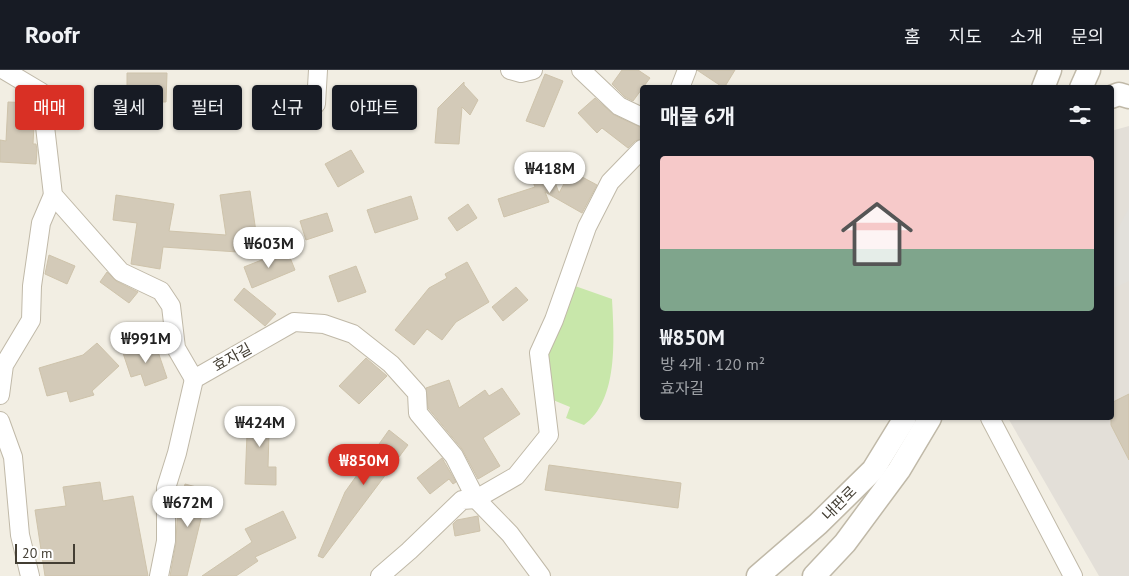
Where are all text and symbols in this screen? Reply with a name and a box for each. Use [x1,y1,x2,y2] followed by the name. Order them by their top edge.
[25,19,80,50] text: Roofr
[904,25,921,48] text: 홈
[949,25,982,48] text: 지도
[1010,25,1043,48] text: 소개
[1071,25,1104,48] text: 문의
[15,85,84,130] chip: 매매
[94,85,163,130] chip: 월세
[173,85,242,130] chip: 필터
[252,85,322,130] chip: 신규
[332,85,417,130] chip: 아파트
[1066,101,1094,129] icon: filters
[660,103,735,130] text: 매물 6개
[515,152,585,194] pin: ₩418M
[525,158,575,178] text: ₩418M
[832,189,922,279] icon: home
[234,226,304,269] pin: ₩603M
[244,233,294,253] text: ₩603M
[111,322,181,364] pin: ₩991M
[660,324,725,351] text: ₩850M
[121,328,171,348] text: ₩991M
[209,339,255,375] street label: 효자길
[660,354,765,374] text: 방 4개 · 120 m²
[660,378,704,398] text: 효자길
[225,406,295,448] pin: ₩424M
[235,412,285,432] text: ₩424M
[329,444,399,486] pin: ₩850M
[339,450,389,470] text: ₩850M
[818,482,860,524] street label: 내판로
[153,486,223,528] pin: ₩672M
[163,492,213,512] text: ₩672M
[15,541,75,564] scale bar
[22,544,52,562] text: 20 m

